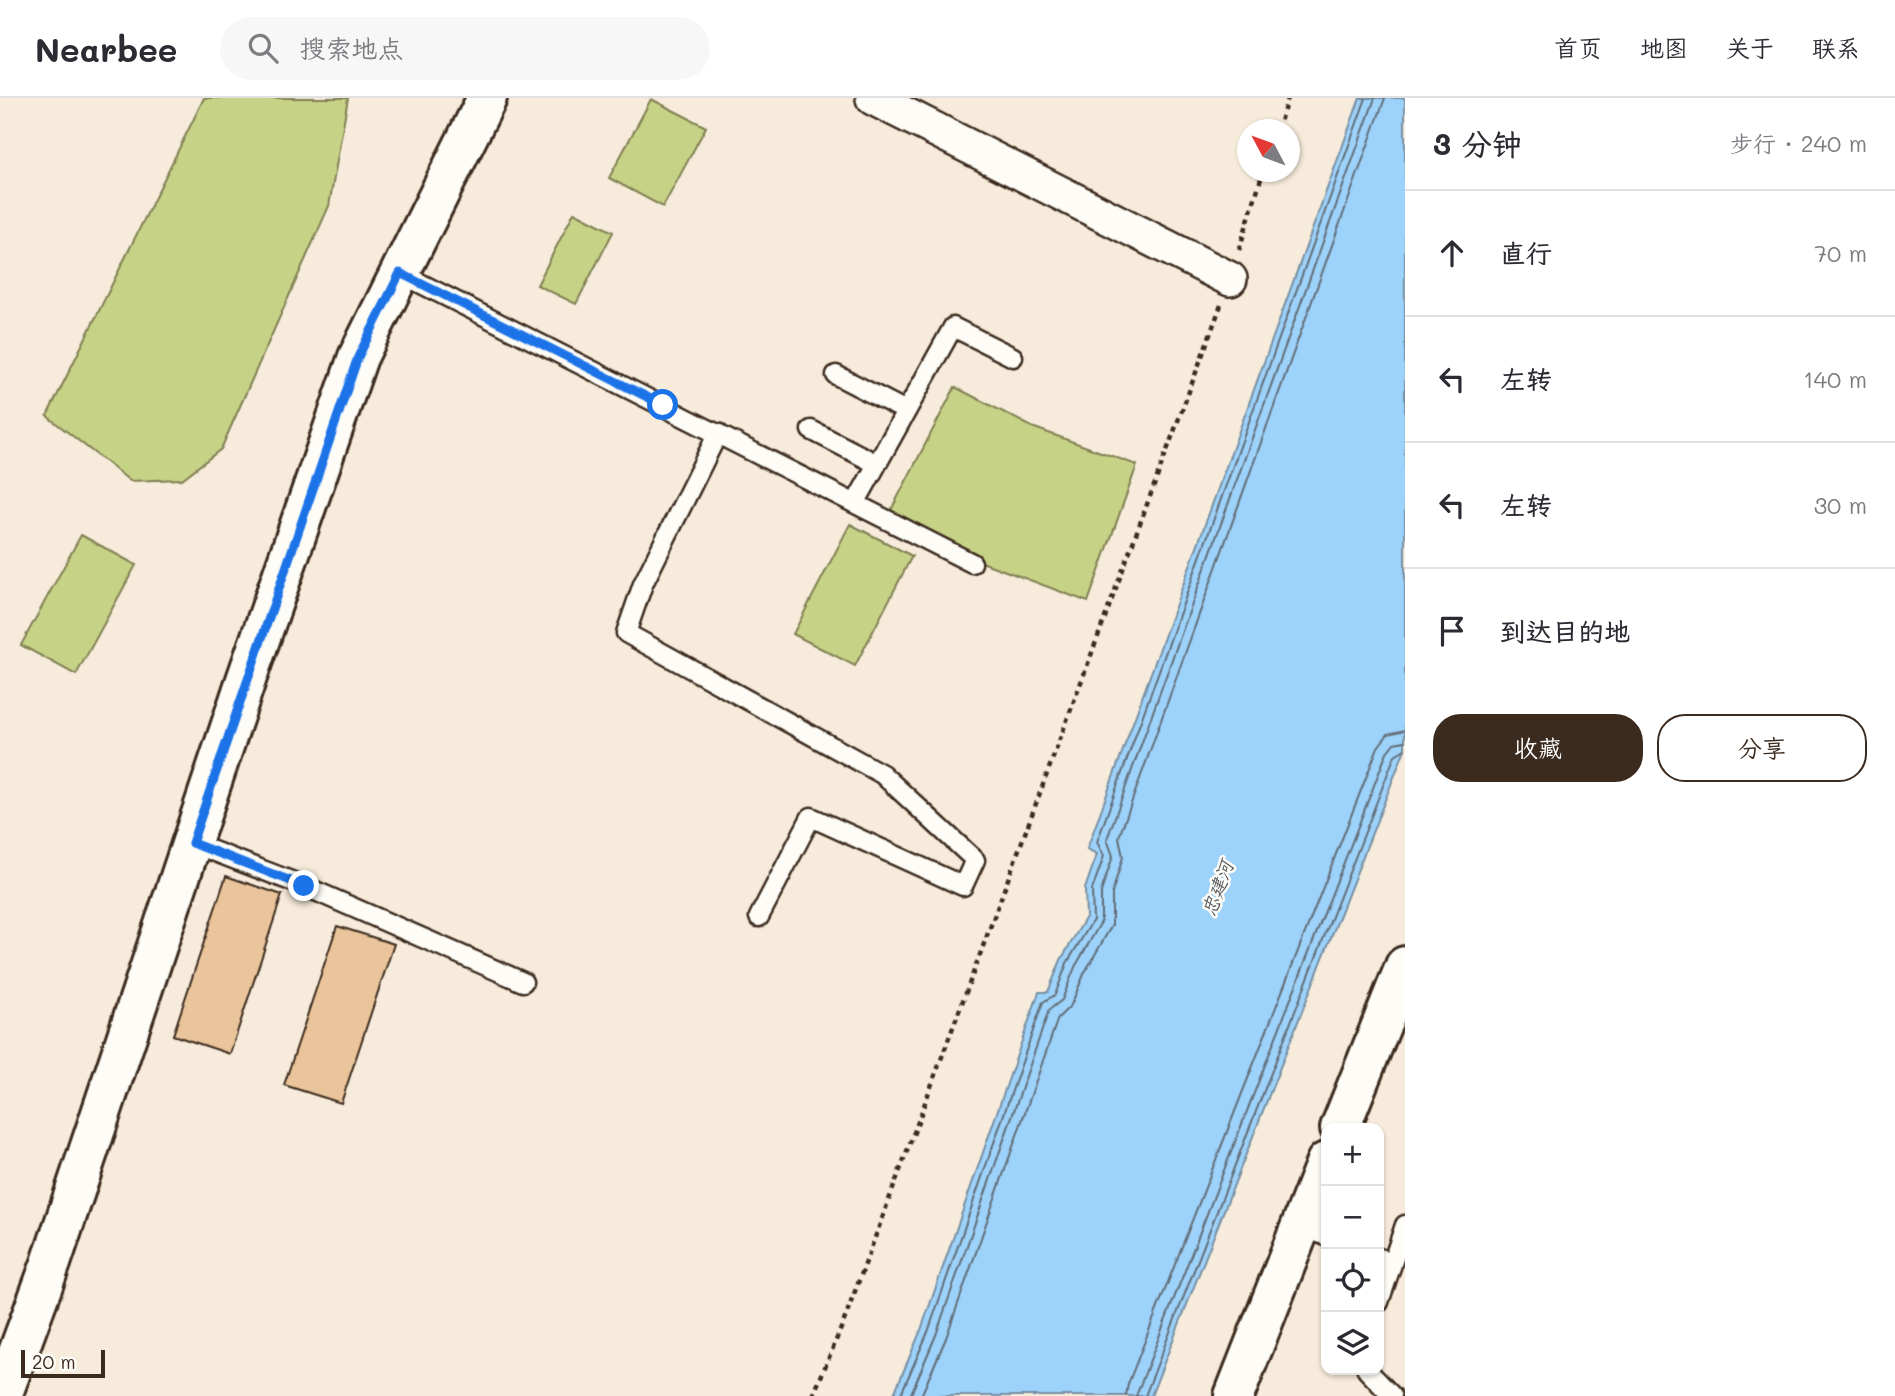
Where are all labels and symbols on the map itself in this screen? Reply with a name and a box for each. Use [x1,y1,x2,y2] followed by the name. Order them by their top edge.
[1237,119,1300,182] north arrow
[647,389,678,420] route start
[1196,854,1240,919] water label: 忠建河
[288,870,319,901] route end
[21,1347,105,1379] scale bar

